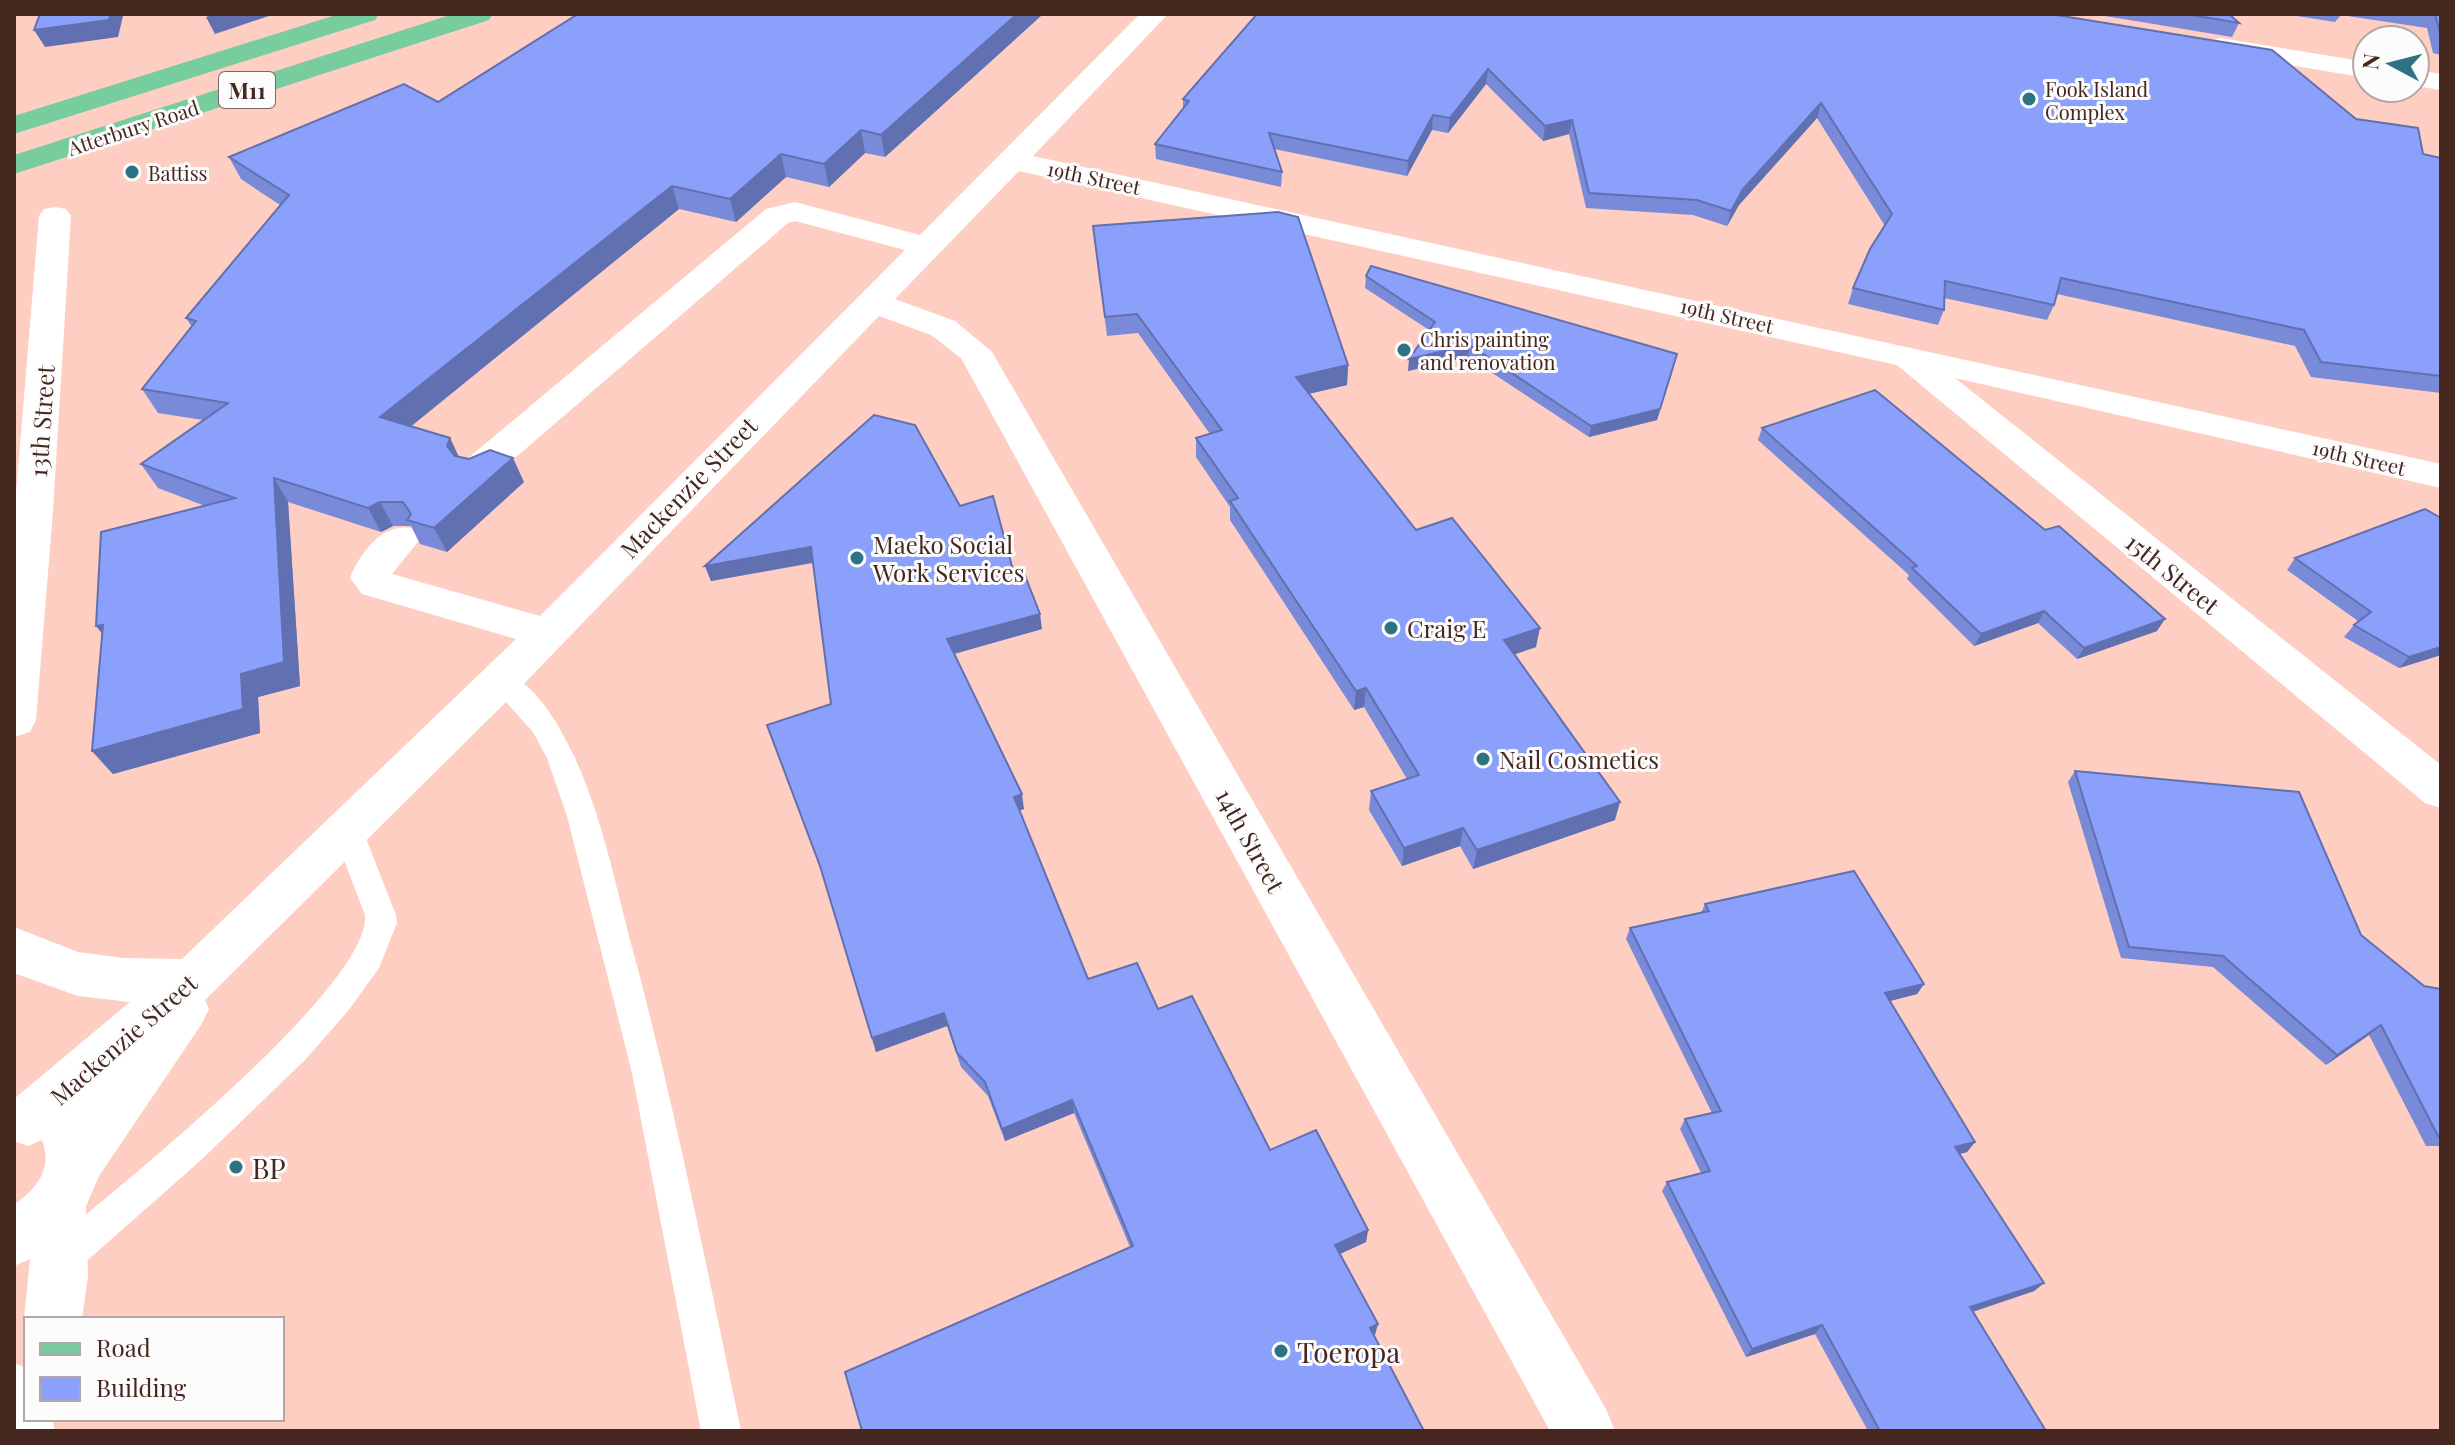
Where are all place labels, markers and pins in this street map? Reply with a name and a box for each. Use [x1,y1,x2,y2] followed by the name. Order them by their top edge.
[2045,75,2149,125] place label: Fook Island Complex
[2020,90,2038,108] marker: Fook Island Complex
[148,159,208,186] place label: Battiss
[123,163,141,181] marker: Battiss
[1420,325,1555,375] place label: Chris painting and renovation
[1395,341,1413,359] marker: Chris painting and renovation
[872,528,1024,588] place label: Maeko Social Work Services
[848,549,866,567] marker: Maeko Social Work Services
[1407,612,1486,644] place label: Craig E
[1382,619,1400,637] marker: Craig E
[1499,743,1659,775] place label: Nail Cosmetics
[1474,750,1492,768] marker: Nail Cosmetics
[252,1149,286,1186] place label: BP
[227,1158,245,1176] marker: BP
[1297,1333,1400,1370] place label: Toeropa
[1272,1342,1290,1360] marker: Toeropa

